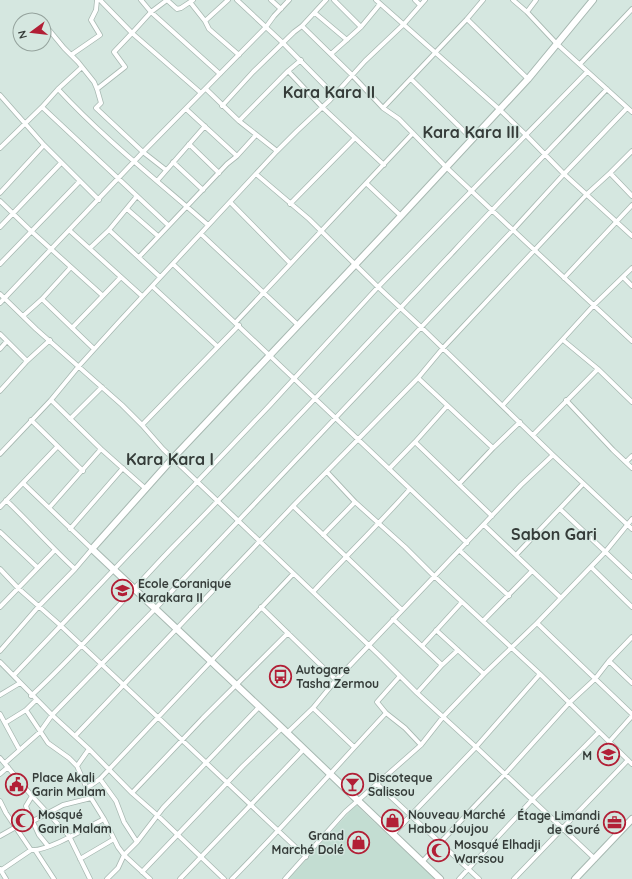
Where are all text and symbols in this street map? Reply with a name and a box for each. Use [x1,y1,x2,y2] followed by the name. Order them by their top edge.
[12,12,52,52] north arrow
[15,29,30,40] text: N
[283,82,375,102] district label: Kara Kara II
[423,122,519,142] district label: Kara Kara III
[126,449,214,469] district label: Kara Kara I
[511,524,597,544] district label: Sabon Gari
[138,576,231,605] place label: Ecole Coranique Karakara II
[110,577,136,603] school or university icon: Ecole Coranique Karakara II
[296,662,379,691] place label: Autogare Tasha Zermou
[268,663,294,689] bus stop icon: Autogare Tasha Zermou
[595,742,621,768] school or university icon: M
[582,748,592,763] place label: M
[32,770,106,799] place label: Place Akali Garin Malam
[368,770,433,799] place label: Discoteque Salissou
[4,771,30,797] public building icon: Place Akali Garin Malam
[339,771,365,797] bar icon: Discoteque Salissou
[38,807,112,836] place label: Mosqué Garin Malam
[408,807,506,836] place label: Nouveau Marché Habou Joujou
[9,808,35,834] mosque icon: Mosqué Garin Malam
[379,808,405,834] shop icon: Nouveau Marché Habou Joujou
[517,808,600,837] place label: Étage Limandi de Gouré
[602,809,628,835] office icon: Étage Limandi de Gouré
[272,828,344,857] place label: Grand Marché Dolé
[346,829,372,855] shop icon: Grand Marché Dolé
[454,837,541,866] place label: Mosqué Elhadji Warssou
[425,838,451,864] mosque icon: Mosqué Elhadji Warssou

